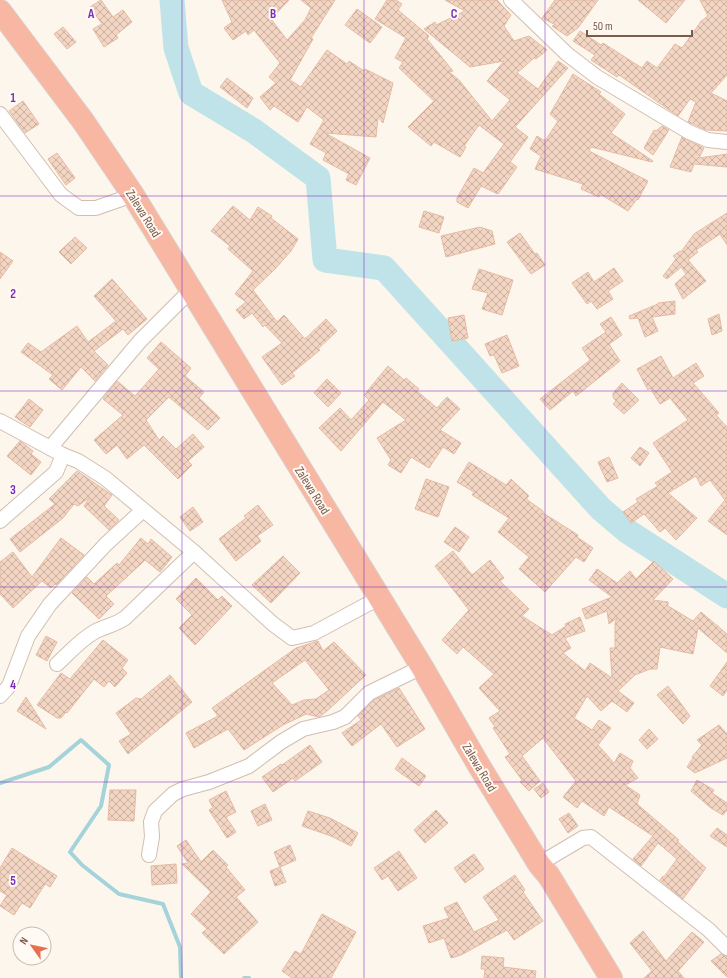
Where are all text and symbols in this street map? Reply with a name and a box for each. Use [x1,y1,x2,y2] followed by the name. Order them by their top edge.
[87,6,95,22] text: A
[270,6,276,22] text: B
[451,6,458,22] text: C
[587,12,692,38] scale bar
[593,19,613,34] text: 50 m
[10,90,16,106] text: 1
[122,187,164,241] street label: Zalewa Road
[10,286,16,302] text: 2
[291,464,333,518] street label: Zalewa Road
[10,482,16,498] text: 3
[10,677,16,693] text: 4
[458,740,500,795] street label: Zalewa Road
[10,873,16,889] text: 5
[12,926,52,966] north arrow
[17,935,31,947] text: N

